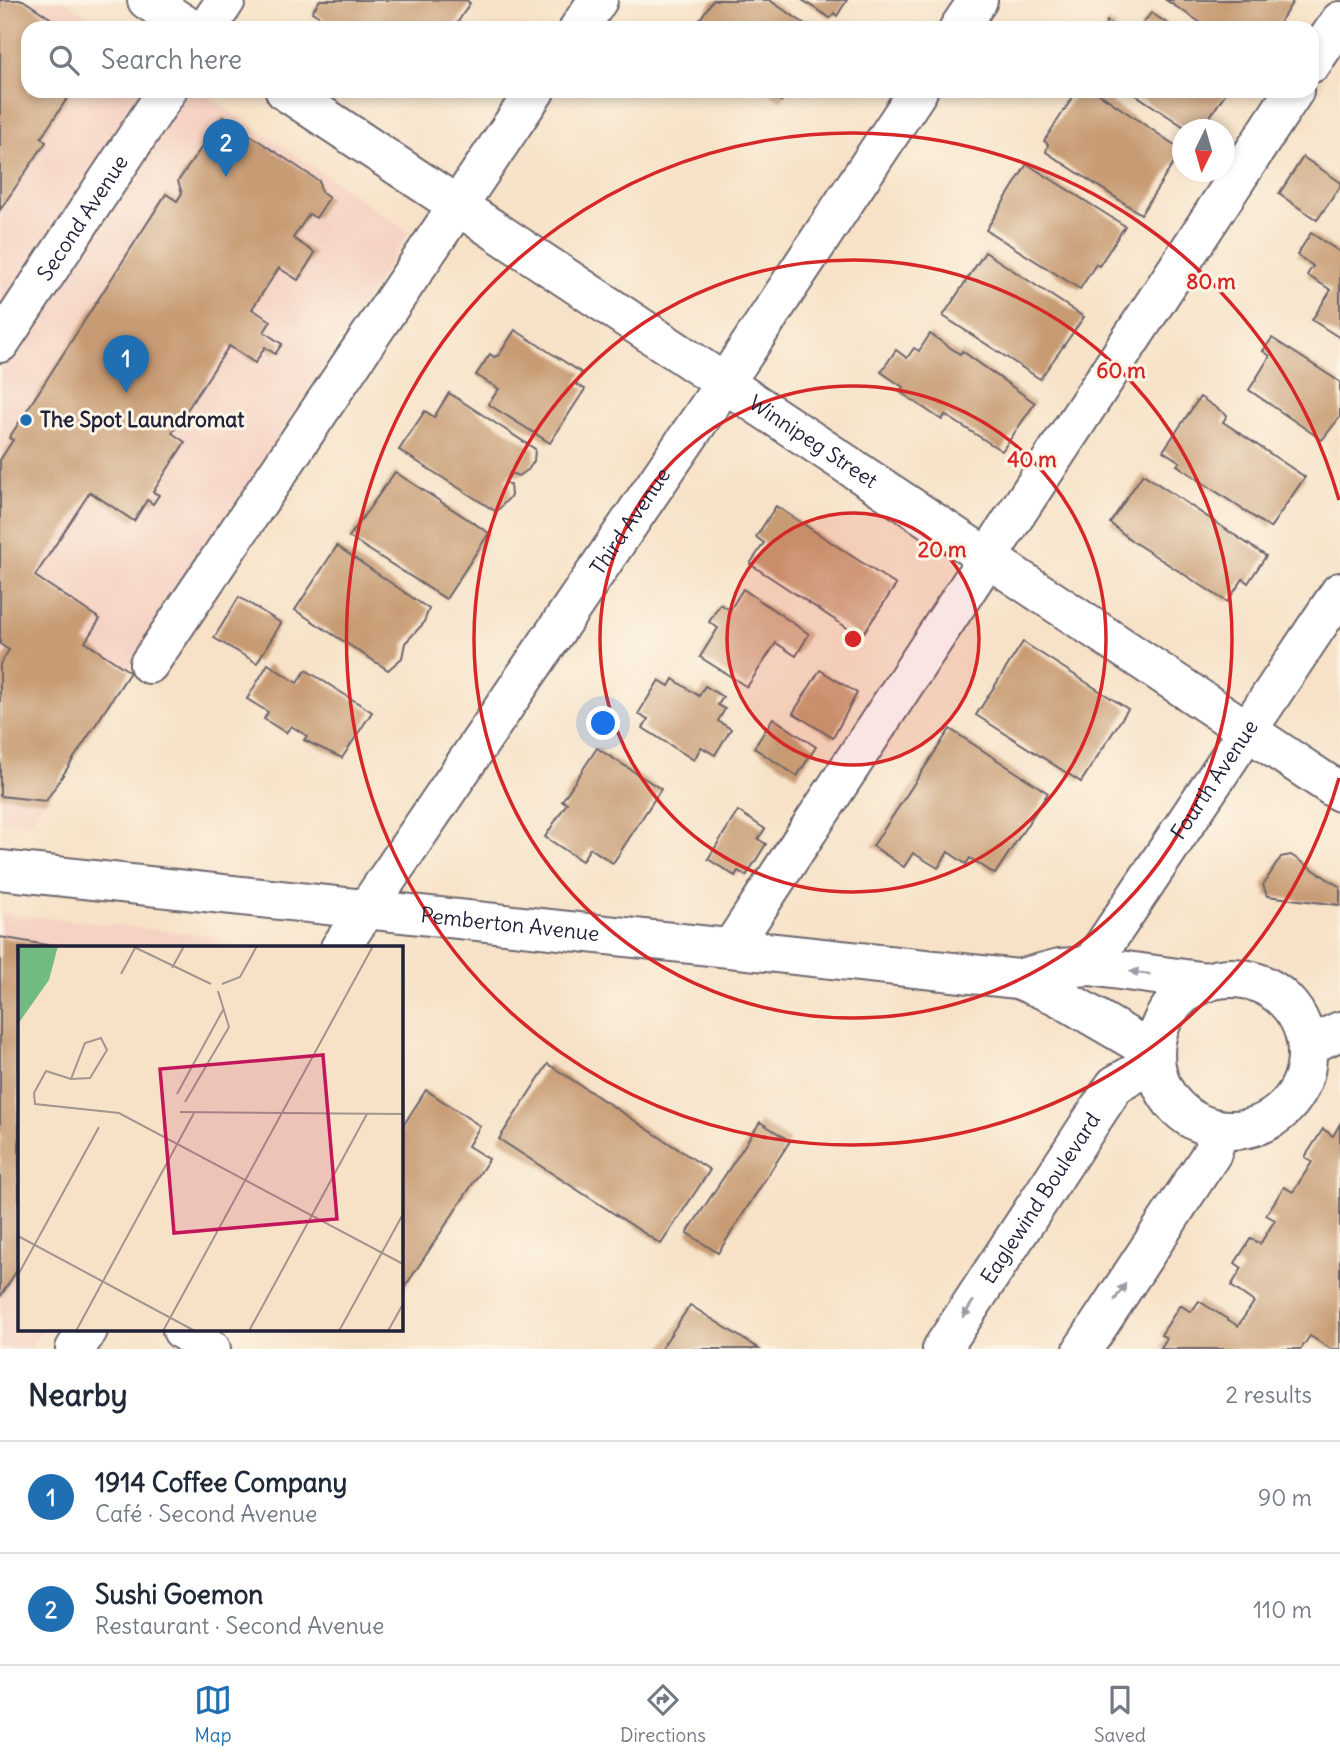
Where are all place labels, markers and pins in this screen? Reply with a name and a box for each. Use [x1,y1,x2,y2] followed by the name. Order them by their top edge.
[203,119,249,177] pin: 2
[103,335,149,393] pin: 1
[40,406,245,433] place label: The Spot Laundromat
[18,412,34,428] marker: The Spot Laundromat
[841,627,865,651] centre of rings

